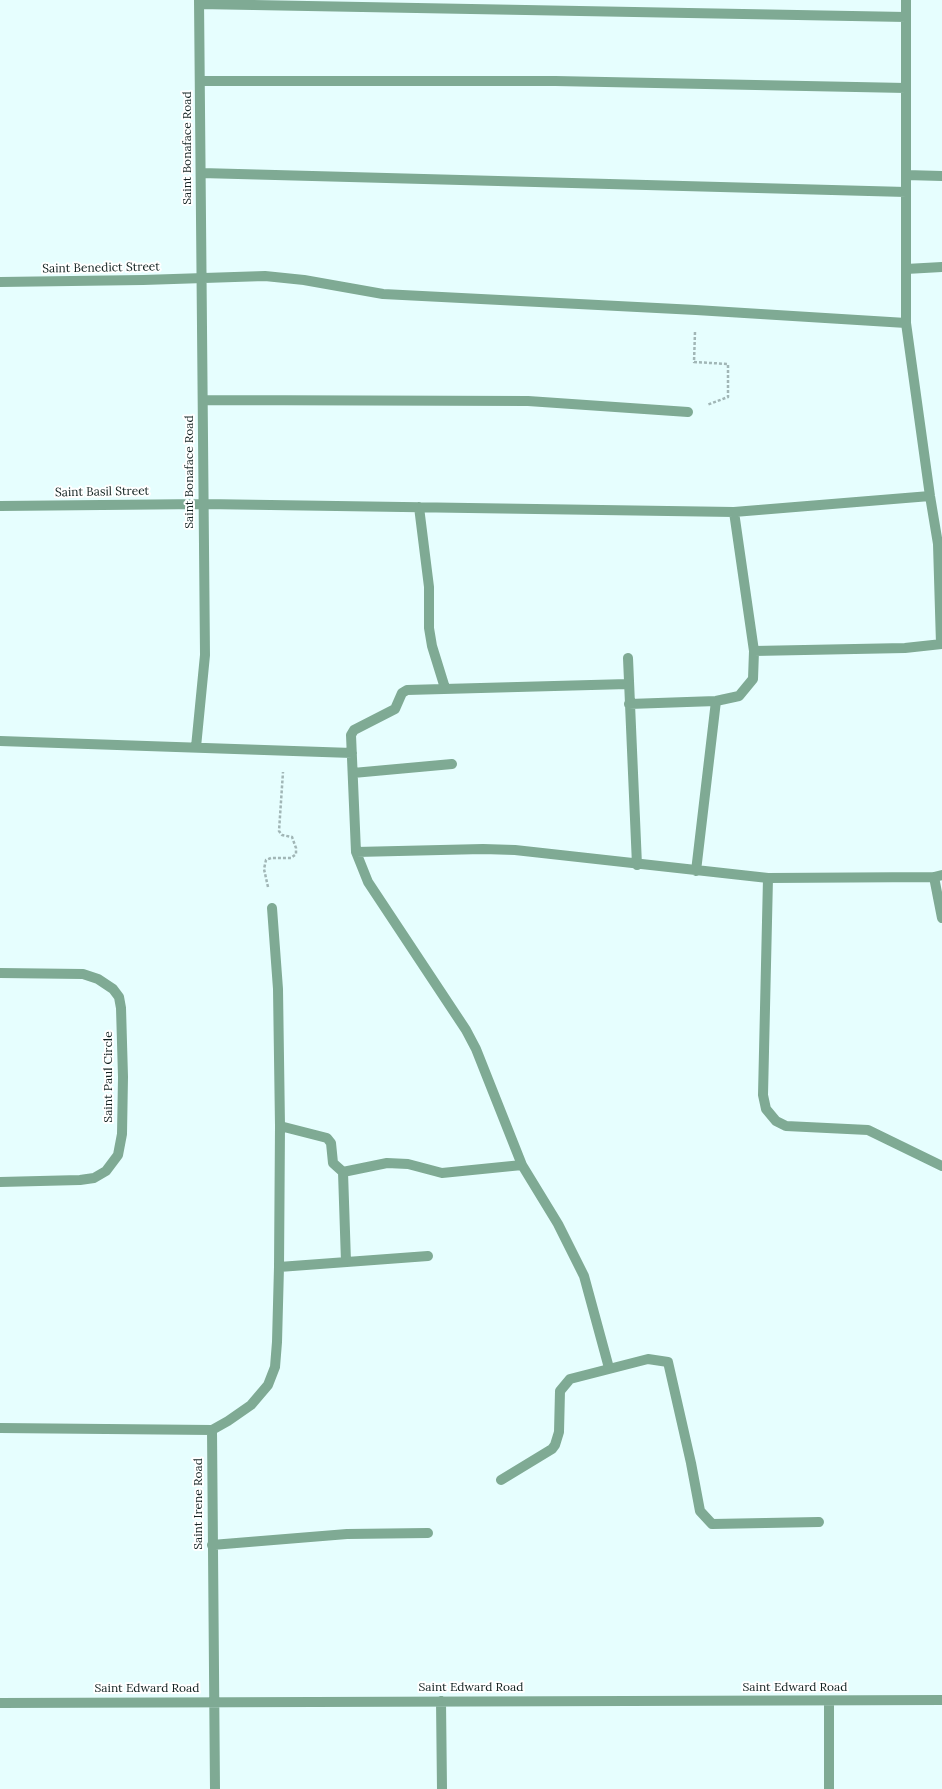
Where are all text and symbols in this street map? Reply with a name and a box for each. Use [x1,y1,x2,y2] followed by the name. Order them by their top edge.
[181,91,195,205] street label: Saint Bonaface Road
[42,260,160,276] street label: Saint Benedict Street
[183,415,197,529] street label: Saint Bonaface Road
[55,484,149,500] street label: Saint Basil Street
[102,1031,116,1123] street label: Saint Paul Circle
[192,1458,206,1550] street label: Saint Irene Road
[419,1681,523,1695] street label: Saint Edward Road
[743,1681,847,1695] street label: Saint Edward Road
[95,1682,199,1696] street label: Saint Edward Road

